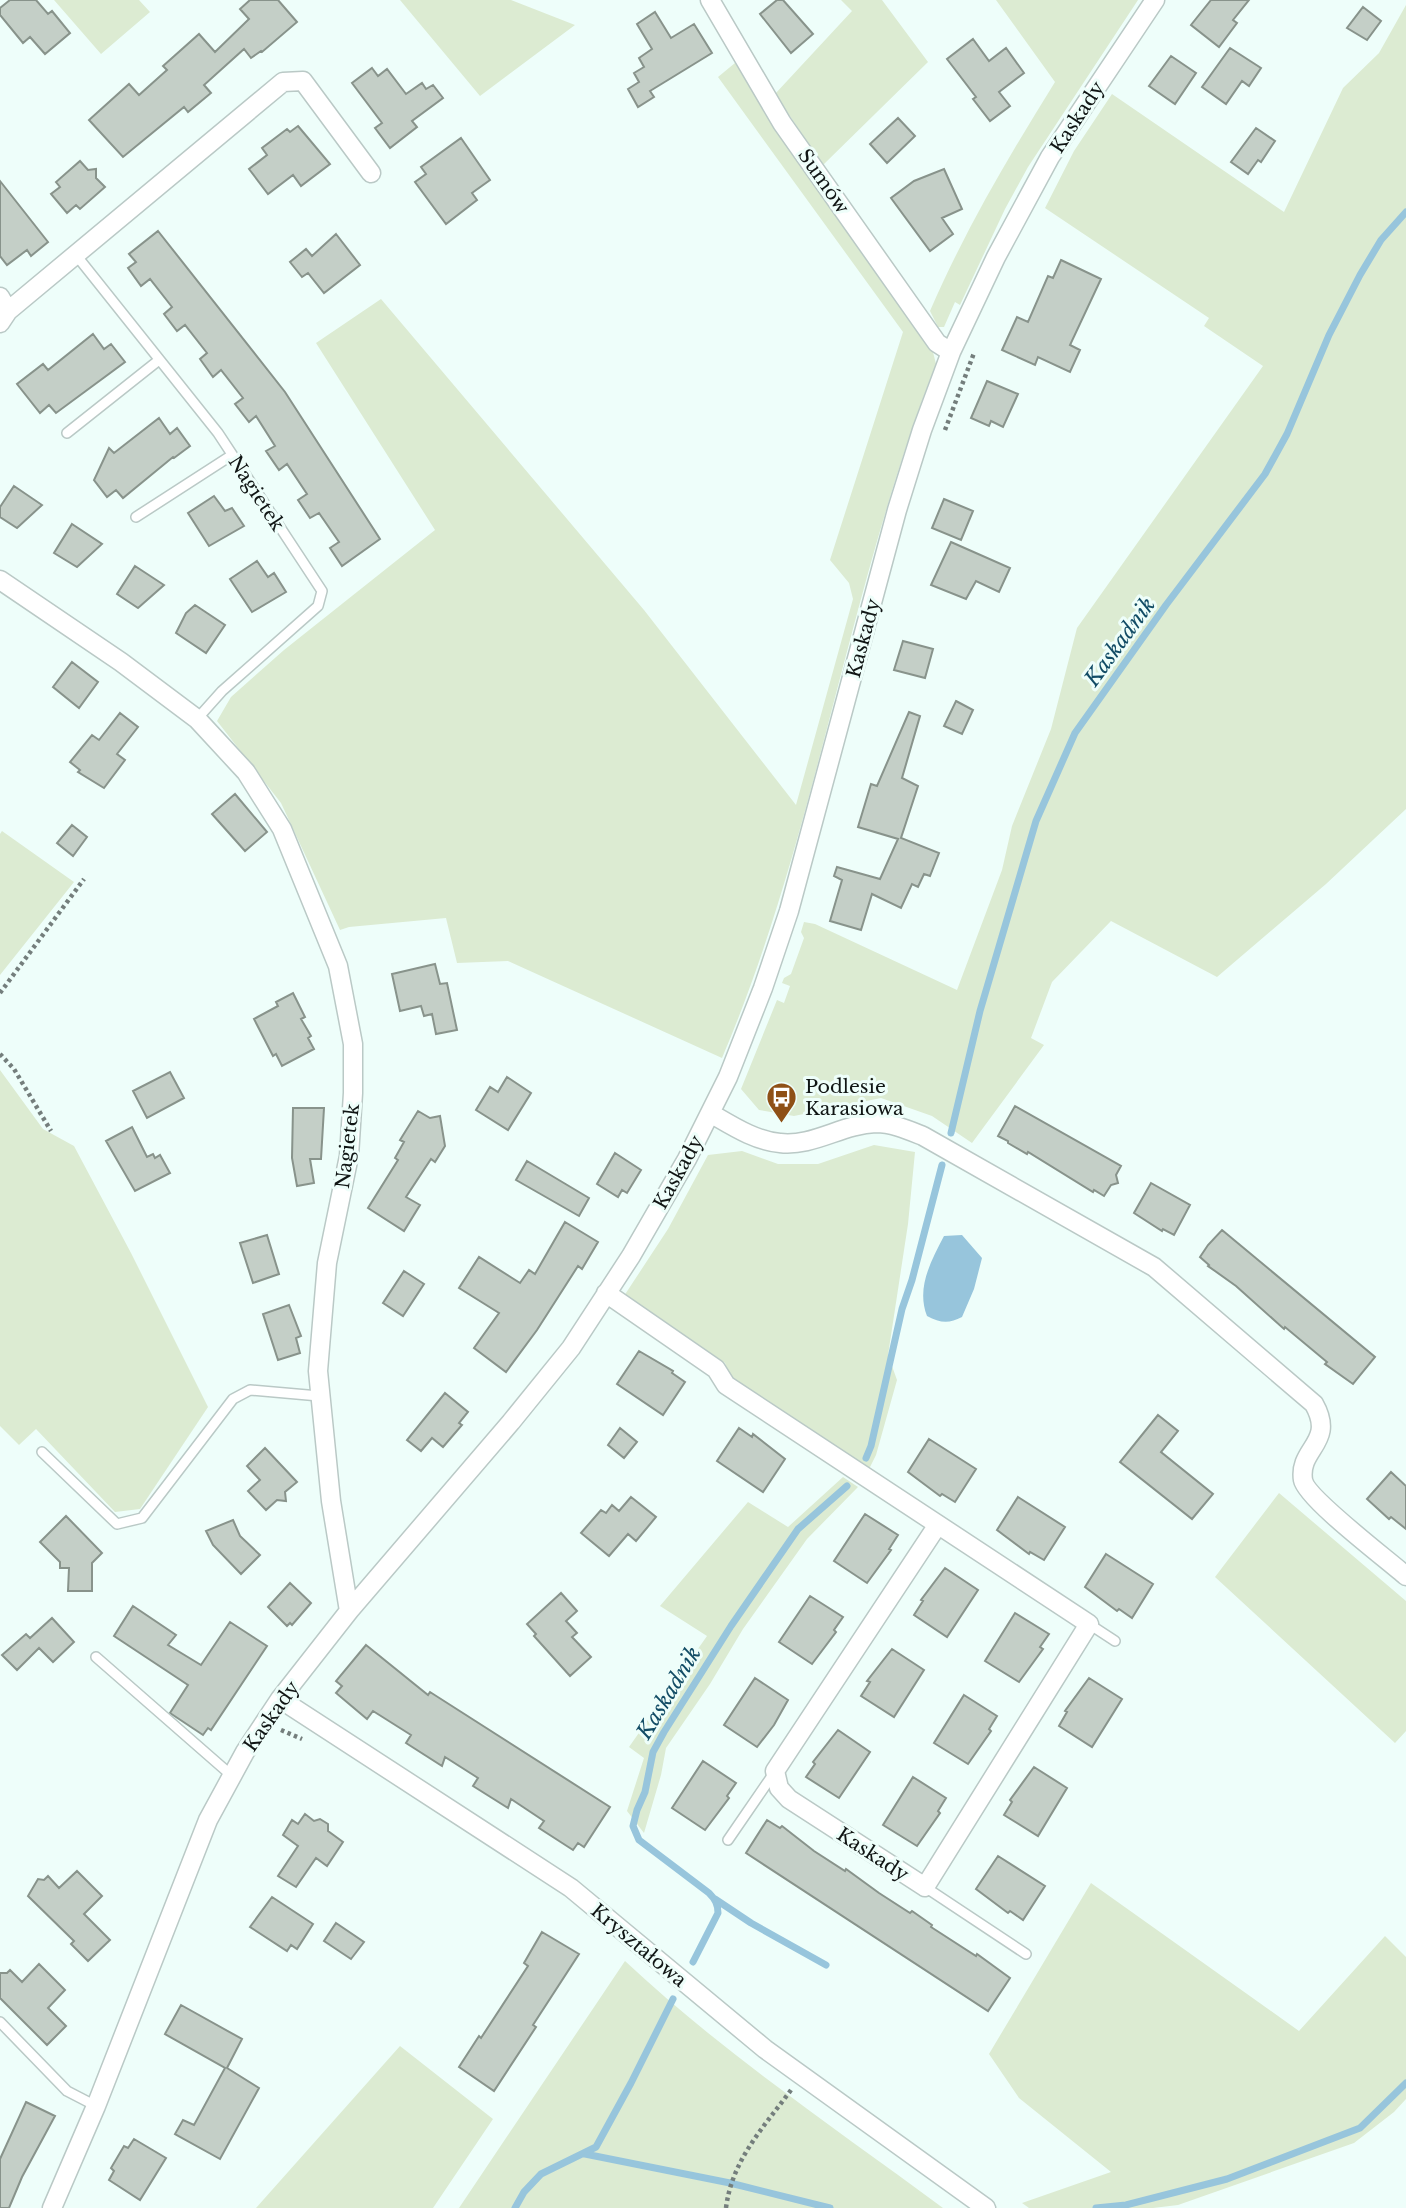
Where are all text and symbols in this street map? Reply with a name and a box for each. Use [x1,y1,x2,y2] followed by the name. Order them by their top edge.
[1046,77,1109,158] street label: Kaskady
[793,145,854,218] street label: Sumów
[224,451,290,536] street label: Nagietek
[1079,593,1161,692] water label: Kaskadnik
[842,596,885,680] street label: Kaskady
[805,1075,904,1120] place label: Podlesie Karasiowa
[765,1080,799,1124] bus stop icon: Podlesie Karasiowa
[331,1102,364,1190] street label: Nagietek
[649,1131,708,1213] street label: Kaskady
[631,1642,707,1745] water label: Kaskadnik
[239,1677,304,1756] street label: Kaskady
[832,1823,913,1886] street label: Kaskady
[586,1899,691,1992] street label: Kryształowa

